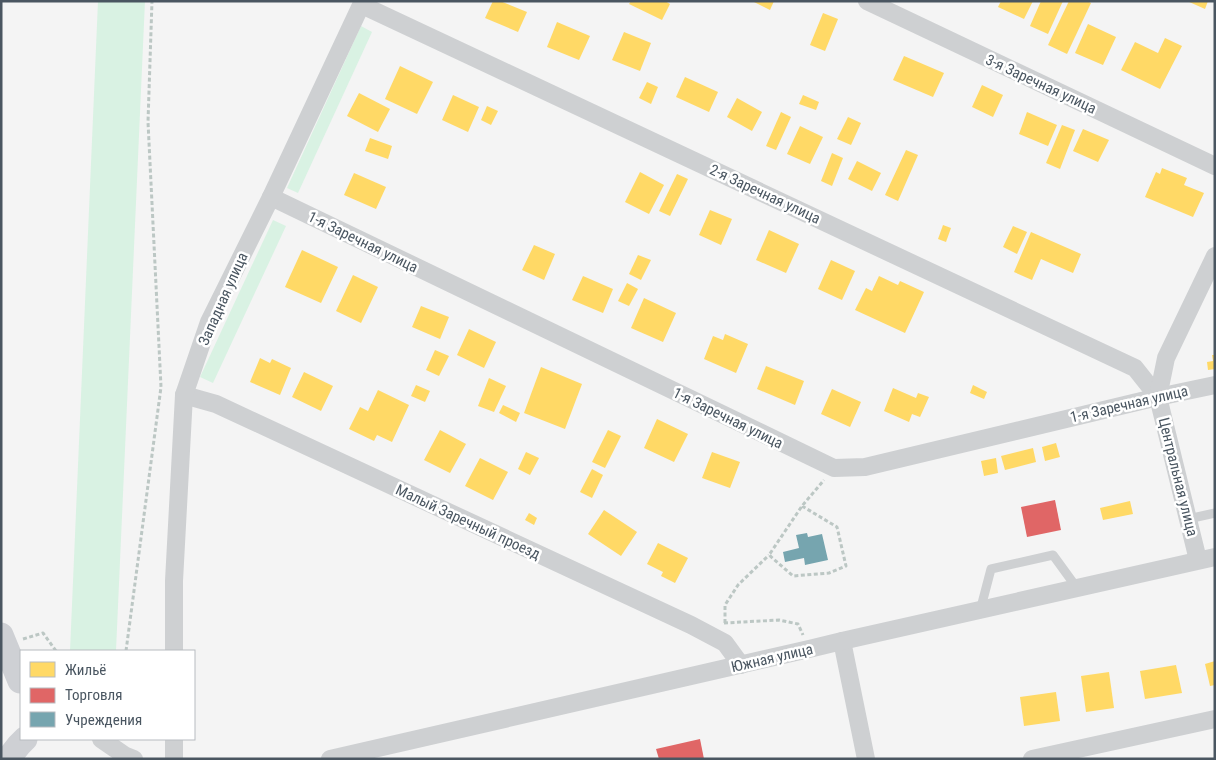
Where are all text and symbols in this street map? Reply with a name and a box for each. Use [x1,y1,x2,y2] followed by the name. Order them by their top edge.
[983,50,1099,118] street label: 3-я Заречная улица
[707,160,823,228] street label: 2-я Заречная улица
[305,208,421,276] street label: 1-я Заречная улица
[195,250,251,348] street label: Западная улица
[1068,382,1190,426] street label: 1-я Заречная улица
[670,384,786,452] street label: 1-я Заречная улица
[1155,416,1201,538] street label: Центральная улица
[393,481,543,563] street label: Малый Заречный проезд
[729,640,815,676] street label: Южная улица
[20,650,195,740] legend
[65,661,106,679] text: Жильё
[65,686,122,704] text: Торговля
[65,711,142,729] text: Учреждения

